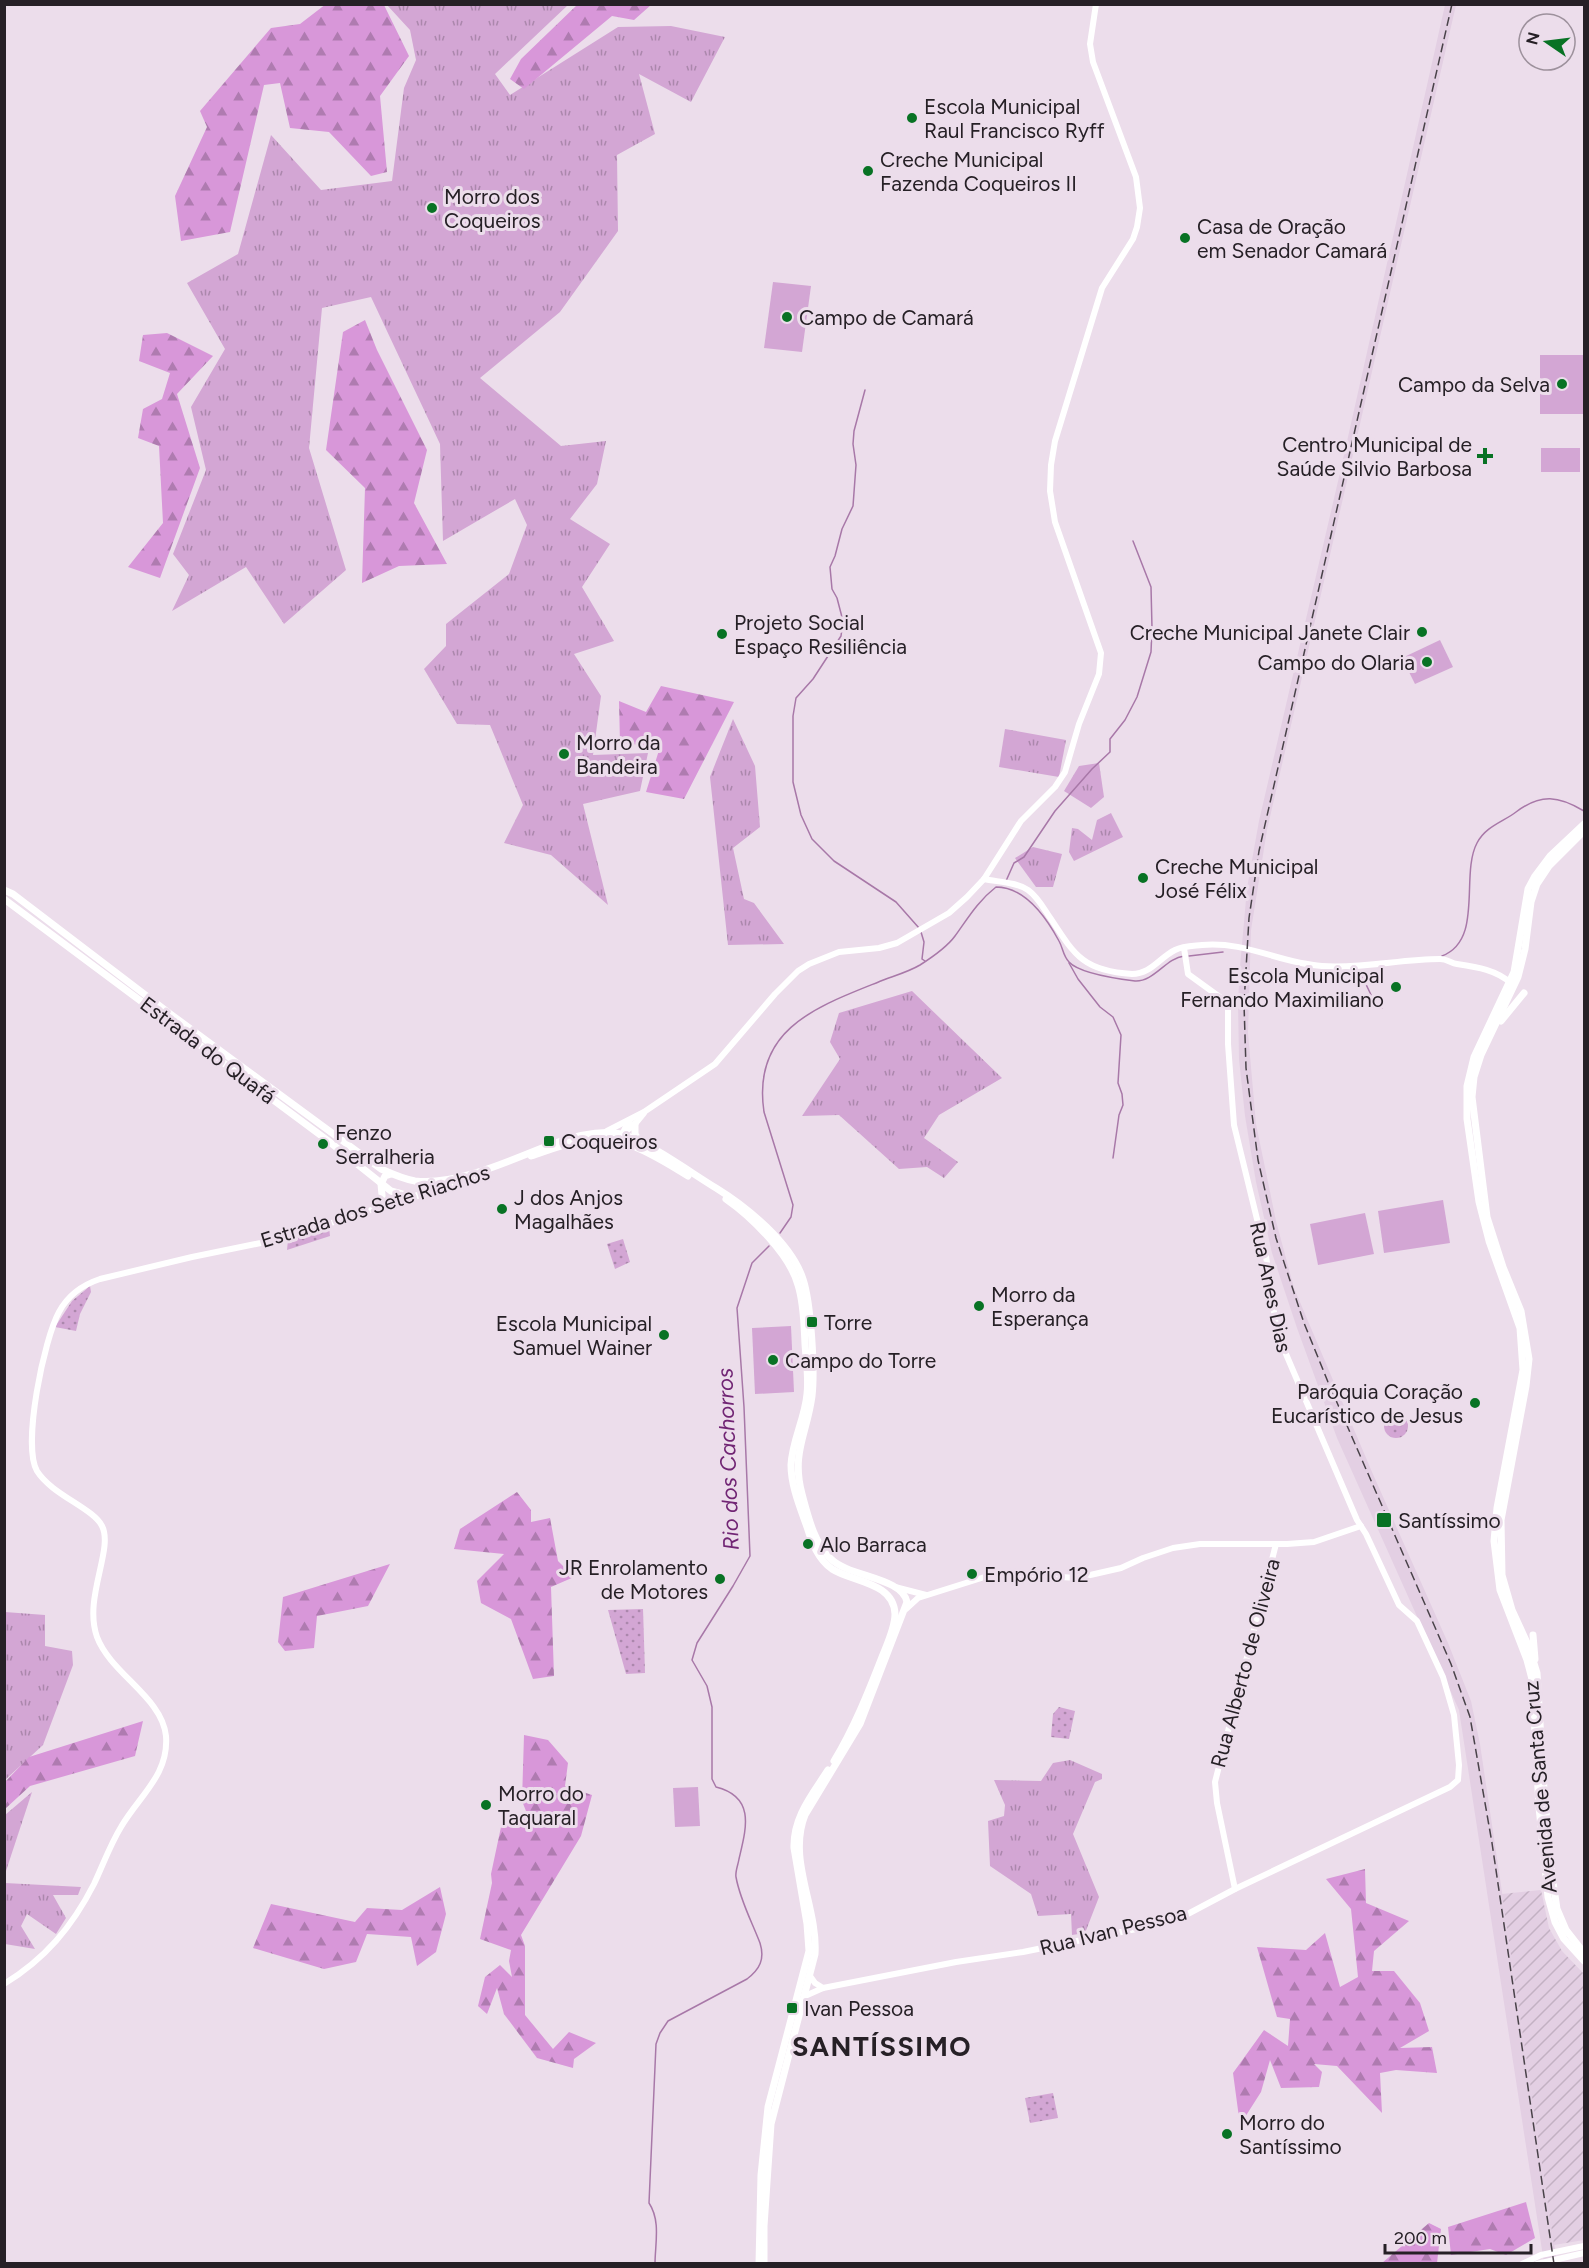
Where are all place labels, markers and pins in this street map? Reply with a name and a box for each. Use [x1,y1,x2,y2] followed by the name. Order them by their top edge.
[924,94,1105,143] place label: Escola Municipal Raul Francisco Ryff
[905,111,919,125] marker: Escola Municipal Raul Francisco Ryff
[880,147,1077,196] place label: Creche Municipal Fazenda Coqueiros II
[861,164,875,178] marker: Creche Municipal Fazenda Coqueiros II
[444,184,541,233] place label: Morro dos Coqueiros
[425,201,439,215] marker: Morro dos Coqueiros
[1197,214,1387,263] place label: Casa de Oração em Senador Camará
[1178,231,1192,245] marker: Casa de Oração em Senador Camará
[799,305,974,330] place label: Campo de Camará
[780,310,794,324] marker: Campo de Camará
[1398,372,1550,397] place label: Campo da Selva
[1555,377,1569,391] marker: Campo da Selva
[1277,432,1472,481] place label: Centro Municipal de Saúde Silvio Barbosa
[1476,447,1494,465] marker: Centro Municipal de Saúde Silvio Barbosa
[734,610,907,659] place label: Projeto Social Espaço Resiliência
[1130,620,1410,645] place label: Creche Municipal Janete Clair
[1415,625,1429,639] marker: Creche Municipal Janete Clair
[715,627,729,641] marker: Projeto Social Espaço Resiliência
[1258,650,1415,675] place label: Campo do Olaria
[1420,655,1434,669] marker: Campo do Olaria
[576,730,661,779] place label: Morro da Bandeira
[557,747,571,761] marker: Morro da Bandeira
[1155,854,1318,903] place label: Creche Municipal José Félix
[1136,871,1150,885] marker: Creche Municipal José Félix
[1180,963,1384,1012] place label: Escola Municipal Fernando Maximiliano
[1389,980,1403,994] marker: Escola Municipal Fernando Maximiliano
[335,1120,435,1169] place label: Fenzo Serralheria
[561,1129,658,1154] place label: Coqueiros
[542,1134,556,1148] marker: Coqueiros
[316,1137,330,1151] marker: Fenzo Serralheria
[514,1185,623,1234] place label: J dos Anjos Magalhães
[495,1202,509,1216] marker: J dos Anjos Magalhães
[991,1282,1089,1331] place label: Morro da Esperança
[972,1299,986,1313] marker: Morro da Esperança
[824,1310,872,1335] place label: Torre
[496,1311,652,1360] place label: Escola Municipal Samuel Wainer
[805,1315,819,1329] marker: Torre
[657,1328,671,1342] marker: Escola Municipal Samuel Wainer
[785,1348,936,1373] place label: Campo do Torre
[766,1353,780,1367] marker: Campo do Torre
[1271,1379,1463,1428] place label: Paróquia Coração Eucarístico de Jesus
[1468,1396,1482,1410] marker: Paróquia Coração Eucarístico de Jesus
[1398,1508,1501,1533] place label: Santíssimo
[1375,1511,1393,1529] marker: Santíssimo
[820,1532,927,1557] place label: Alo Barraca
[801,1537,815,1551] marker: Alo Barraca
[559,1555,708,1604] place label: JR Enrolamento de Motores
[984,1562,1089,1587] place label: Empório 12
[965,1567,979,1581] marker: Empório 12
[713,1572,727,1586] marker: JR Enrolamento de Motores
[498,1781,584,1830] place label: Morro do Taquaral
[479,1798,493,1812] marker: Morro do Taquaral
[804,1996,914,2021] place label: Ivan Pessoa
[785,2001,799,2015] marker: Ivan Pessoa
[1239,2110,1342,2159] place label: Morro do Santíssimo
[1220,2127,1234,2141] marker: Morro do Santíssimo

